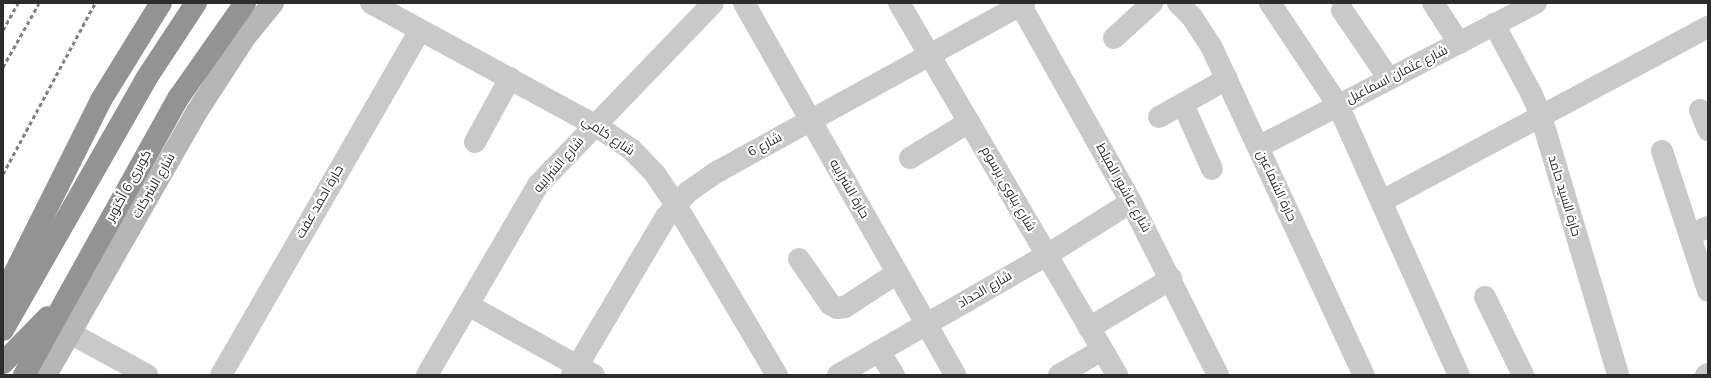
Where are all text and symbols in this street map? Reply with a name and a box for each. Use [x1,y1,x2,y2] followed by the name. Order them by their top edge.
[1344,43,1450,107] street label: شارع عثمان اسماعيل
[579,113,637,159] street label: شارع كامي
[745,130,785,160] street label: شارع 6
[531,134,587,196] street label: شارع الشرابيه
[1092,141,1154,235] street label: شارع عاشور المبلط
[977,144,1039,234] street label: شارع بباوي برسوم
[103,147,155,225] street label: كوبرى 6 أكتوبر
[1253,148,1299,224] street label: حارة الشماعين
[129,151,179,221] street label: شارع الشركات
[1544,153,1584,239] street label: حارة السيد حامد
[826,157,872,221] street label: حارة الشرابيه
[293,163,347,241] street label: حارة احمد عفت
[955,268,1015,312] street label: شارع الحداد

